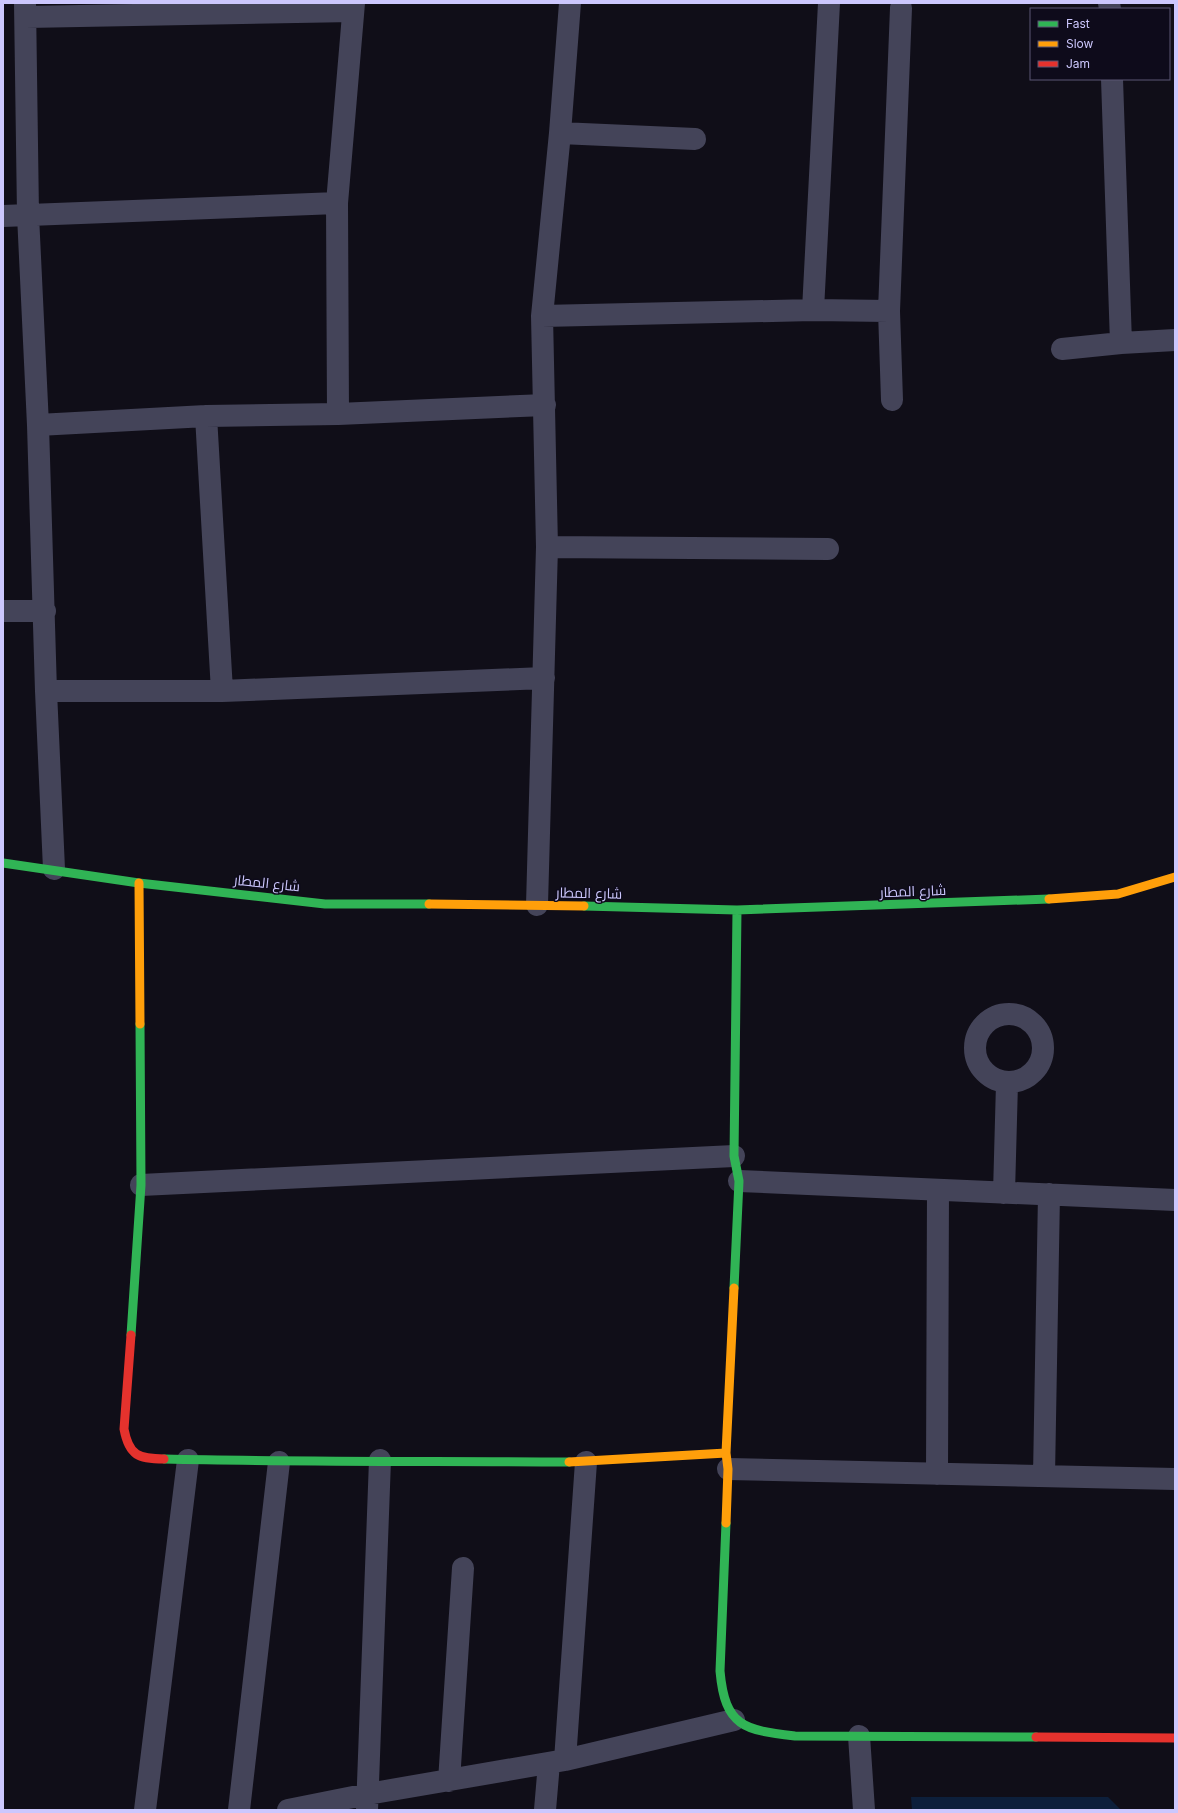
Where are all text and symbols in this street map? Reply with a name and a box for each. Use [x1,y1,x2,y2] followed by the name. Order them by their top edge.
[1030,8,1170,80] legend
[1066,16,1090,31] text: Fast
[1066,36,1094,51] text: Slow
[1066,56,1090,71] text: Jam
[232,870,301,895] street label: شارع المطار
[878,881,947,901] street label: شارع المطار
[555,883,622,903] street label: شارع المطار

